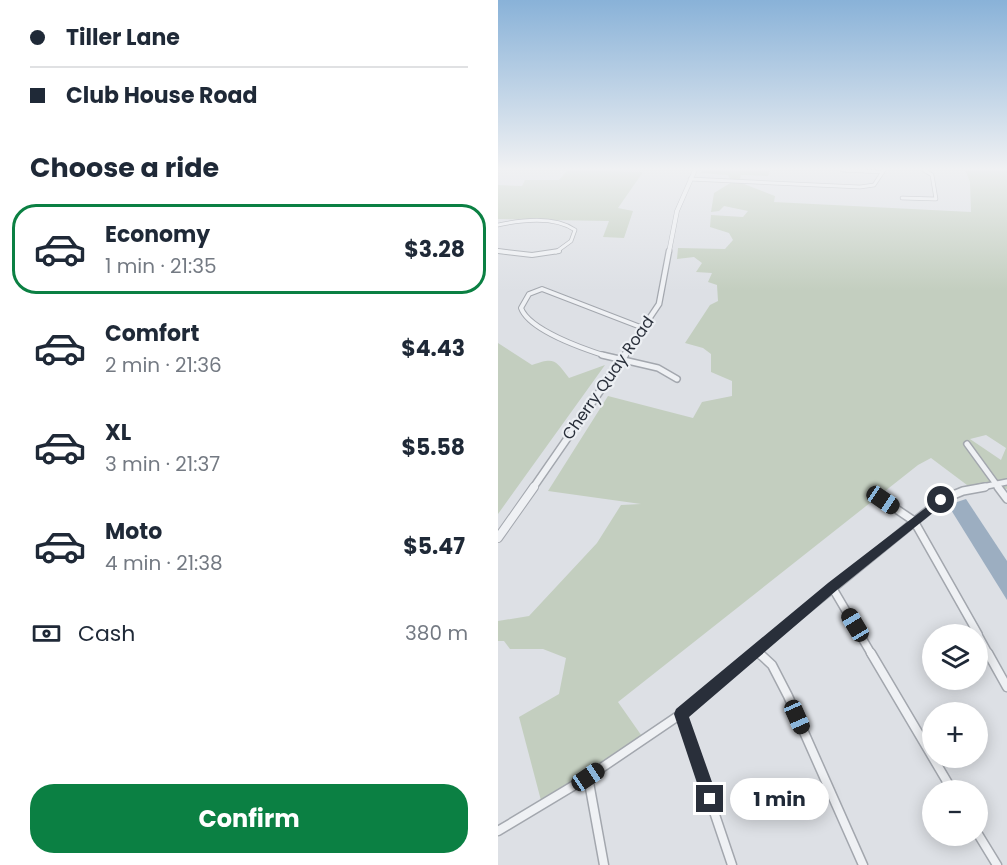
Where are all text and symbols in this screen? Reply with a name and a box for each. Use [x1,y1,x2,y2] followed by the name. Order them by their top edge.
[66,22,180,53] text: Tiller Lane
[66,80,257,111] text: Club House Road
[30,149,219,186] text: Choose a ride
[105,219,210,250] text: Economy
[33,222,87,276] icon: car
[404,234,465,265] text: $3.28
[105,252,216,280] text: 1 min · 21:35
[557,311,659,445] street label: Cherry Quay Road
[105,318,199,349] text: Comfort
[33,321,87,375] icon: car
[401,333,465,364] text: $4.43
[105,351,222,379] text: 2 min · 21:36
[105,417,131,448] text: XL
[33,420,87,474] icon: car
[401,432,465,463] text: $5.58
[105,450,220,478] text: 3 min · 21:37
[863,482,903,518] car
[927,486,954,513] route start
[105,516,162,547] text: Moto
[33,519,87,573] icon: car
[403,531,465,562] text: $5.47
[105,549,223,577] text: 4 min · 21:38
[838,605,872,645] car
[30,617,63,650] icon: cash
[78,618,135,649] text: Cash
[405,619,468,647] text: 380 m
[922,624,988,846] map controls
[922,624,988,690] button: layers
[781,697,813,737] car
[922,702,988,768] button: +
[568,759,608,795] car
[731,778,830,820] callout: 1 min
[922,780,988,846] button: −
[30,784,468,853] button: Confirm
[696,785,723,812] route end
[753,785,806,813] text: 1 min

